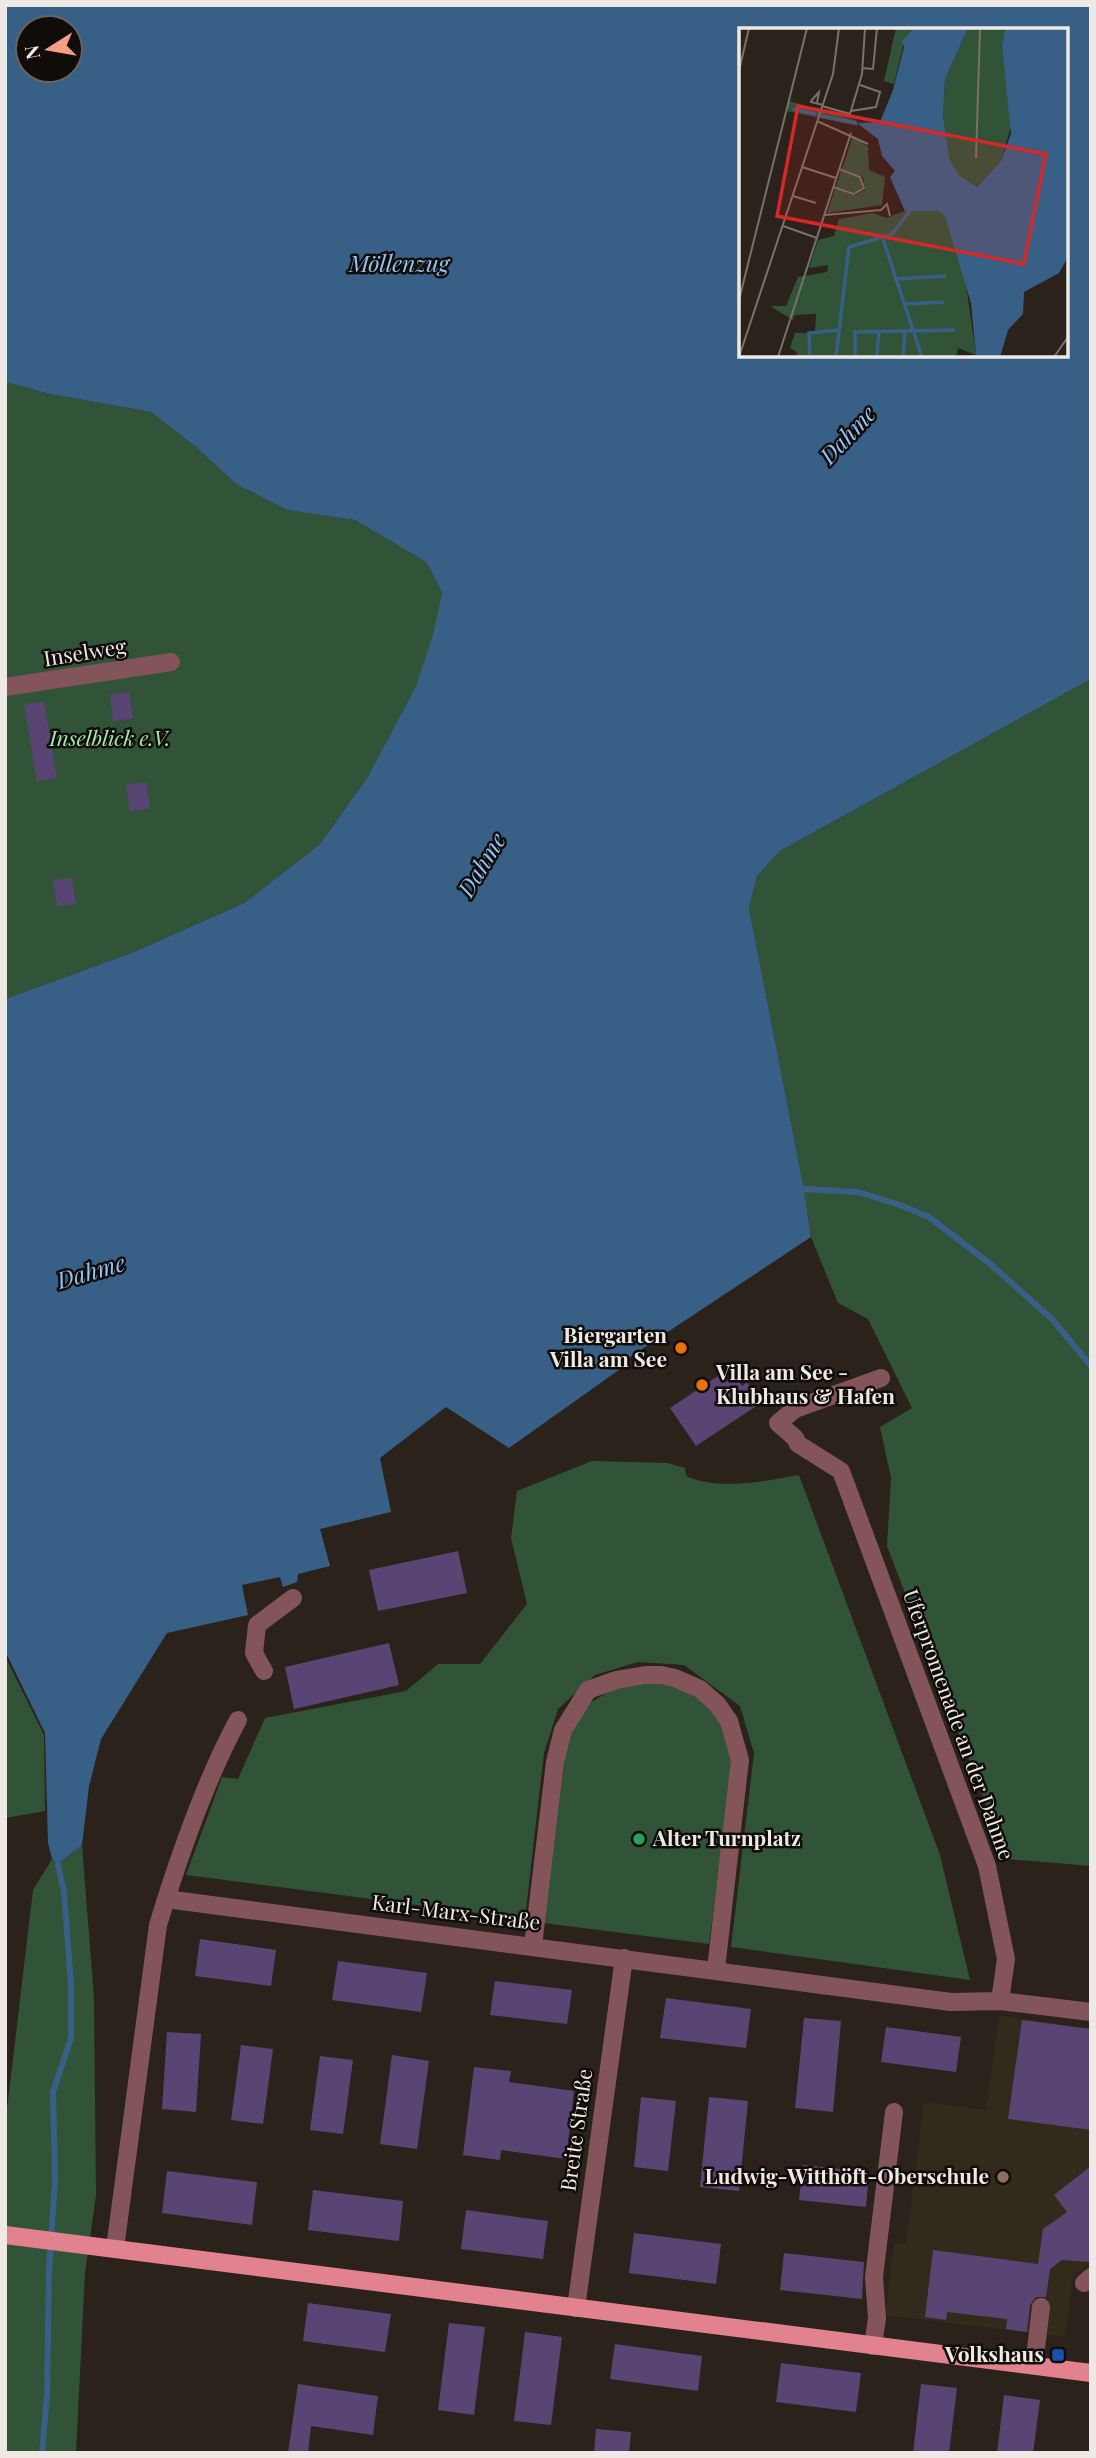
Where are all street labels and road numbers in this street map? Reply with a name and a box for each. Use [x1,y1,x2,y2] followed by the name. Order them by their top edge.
[41,631,128,671] street label: Inselweg
[898,1585,1022,1864] street label: Uferpromenade an der Dahme
[370,1887,542,1935] street label: Karl-Marx-Straße
[553,2067,597,2193] street label: Breite Straße

